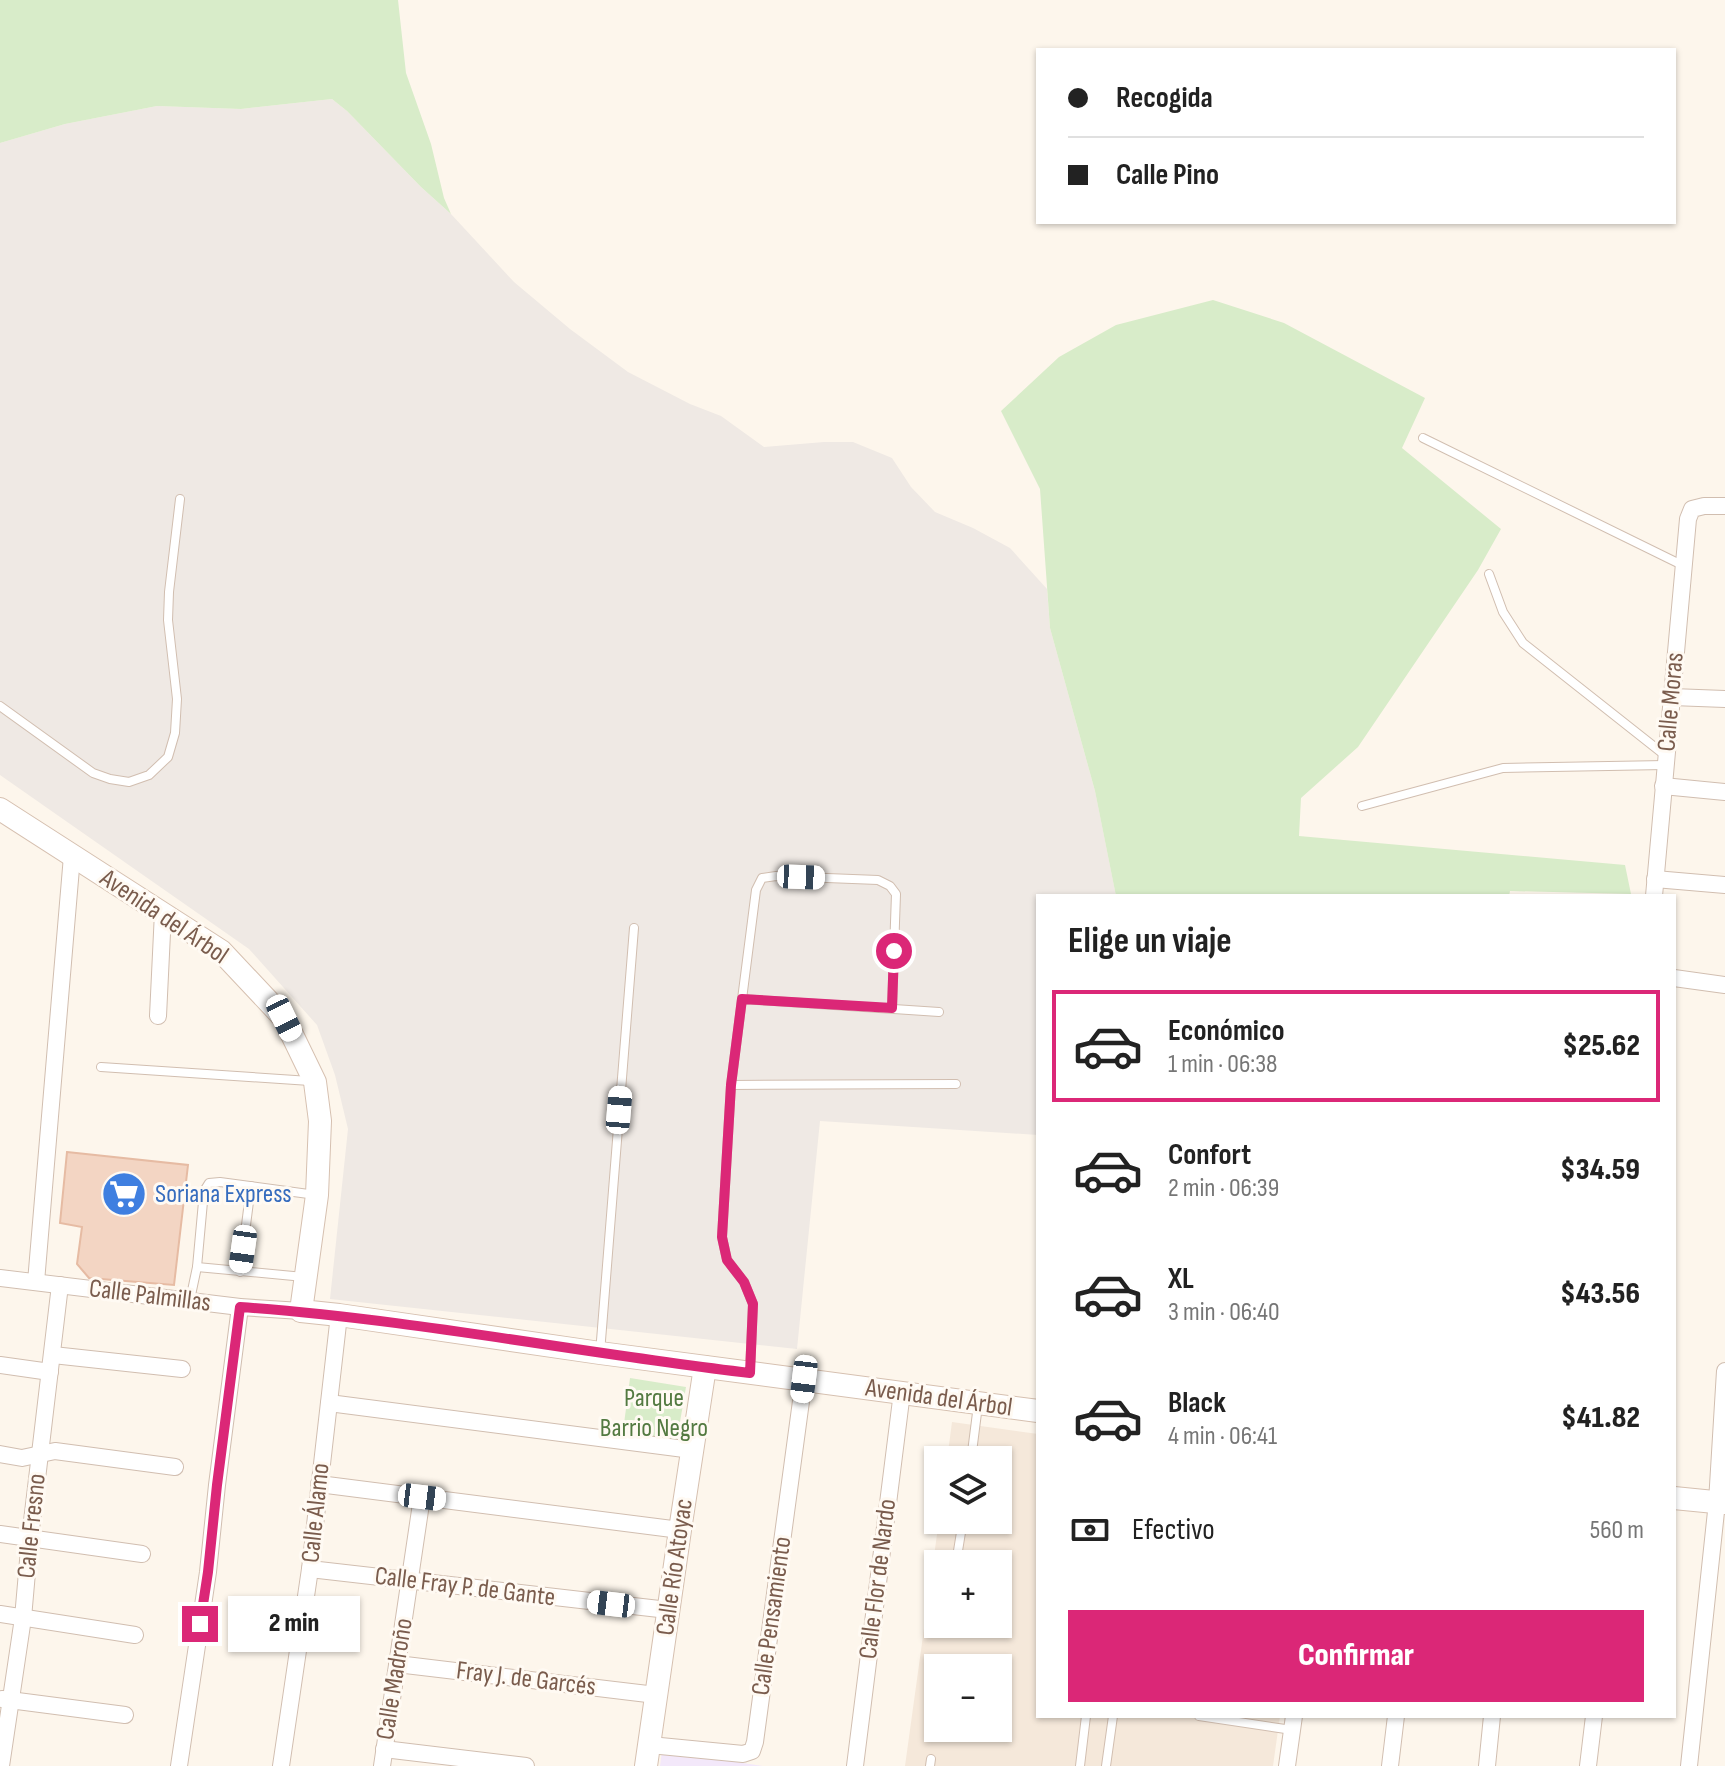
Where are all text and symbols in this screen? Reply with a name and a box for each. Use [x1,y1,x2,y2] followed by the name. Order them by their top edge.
[1116,80,1213,116] text: Recogida
[1116,157,1219,193] text: Calle Pino
[1651,651,1691,753] street label: Calle Moras
[93,862,234,971] street label: Avenida del Árbol
[777,864,825,890] car
[1068,920,1232,963] text: Elige un viaje
[876,933,912,969] route start
[263,991,305,1045] car
[1072,1010,1144,1082] icon: car
[1168,1013,1285,1049] text: Económico
[1562,1028,1640,1064] text: $25.62
[1168,1049,1278,1080] text: 1 min · 06:38
[605,1085,633,1135] car
[1072,1134,1144,1206] icon: car
[1168,1137,1251,1173] text: Confort
[1560,1152,1640,1188] text: $34.59
[100,1170,148,1218] supermarket icon: Soriana Express
[1168,1173,1279,1204] text: 2 min · 06:39
[155,1179,292,1210] place label: Soriana Express
[228,1224,258,1274] car
[1072,1258,1144,1330] icon: car
[1168,1261,1194,1297] text: XL
[87,1273,213,1319] street label: Calle Palmillas
[1560,1276,1640,1312] text: $43.56
[1168,1297,1280,1328] text: 3 min · 06:40
[789,1354,819,1404] car
[863,1372,1014,1424] street label: Avenida del Árbol
[1072,1382,1144,1454] icon: car
[600,1383,708,1444] park label: Parque Barrio Negro
[1168,1385,1226,1421] text: Black
[1561,1400,1640,1436] text: $41.82
[1168,1421,1277,1452] text: 4 min · 06:41
[924,1446,1012,1742] map controls
[924,1446,1012,1534] button: layers
[295,1462,337,1564] street label: Calle Álamo
[11,1472,53,1580] street label: Calle Fresno
[397,1482,447,1512] car
[650,1497,700,1637] street label: Calle Río Atoyac
[853,1497,903,1661] street label: Calle Flor de Nardo
[1068,1508,1112,1552] icon: cash
[1132,1512,1215,1548] text: Efectivo
[1590,1515,1644,1546] text: 560 m
[746,1535,798,1697] street label: Calle Pensamiento
[924,1550,1012,1638] button: +
[373,1561,557,1613] street label: Calle Fray P. de Gante
[586,1589,636,1619] car
[228,1596,360,1652] callout: 2 min
[182,1606,218,1642] route end
[269,1608,319,1639] text: 2 min
[1068,1610,1644,1702] button: Confirmar
[370,1616,420,1742] street label: Calle Madroño
[924,1654,1012,1742] button: −
[454,1655,598,1703] street label: Fray J. de Garcés

